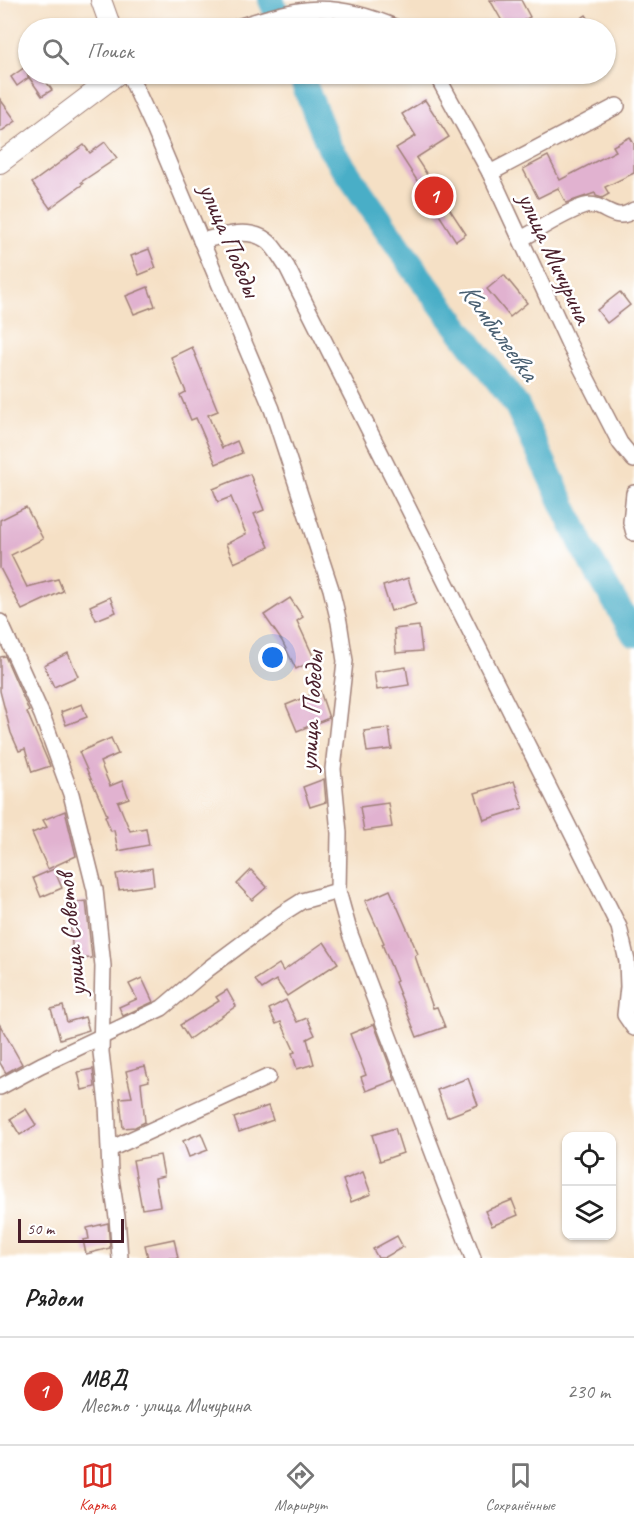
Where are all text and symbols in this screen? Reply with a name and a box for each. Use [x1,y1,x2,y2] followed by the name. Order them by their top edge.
[18,18,616,84] search box
[39,35,72,68] icon: search
[87,37,133,65] text: Поиск
[414,174,454,218] pin: 1
[191,176,270,304] street label: улица Победы
[509,185,601,331] street label: улица Мичурина
[452,275,547,389] water label: Камбилеевка
[258,643,287,672] your location
[291,648,331,774] street label: улица Победы
[48,867,94,1000] street label: улица Советов
[562,1132,616,1240] map controls
[562,1132,616,1186] button: locate
[562,1186,616,1240] button: layers
[18,1216,124,1244] scale bar
[27,1219,54,1239] text: 50 m
[24,1281,82,1314] text: Рядом
[81,1365,128,1393] text: МВД
[39,1379,48,1404] text: 1
[567,1379,610,1404] text: 230 m
[81,1393,250,1418] text: Место · улица Мичурина
[79,1459,116,1515] tab: Карта
[274,1459,327,1515] tab: Маршрут
[485,1459,555,1515] tab: Сохранённые

